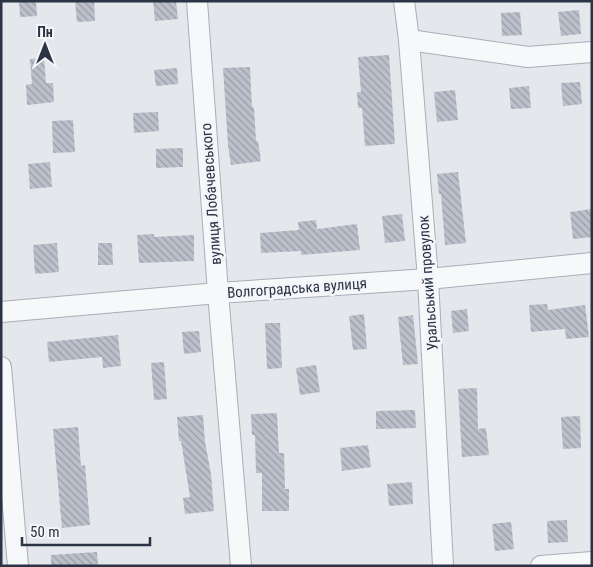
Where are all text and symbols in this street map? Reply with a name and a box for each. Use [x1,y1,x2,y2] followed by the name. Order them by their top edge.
[20,20,70,70] north arrow
[37,24,53,40] text: Пн
[197,123,225,265] street label: вулиця Лобачевського
[414,215,442,351] street label: Уральський провулок
[226,274,368,302] street label: Волгоградська вулиця
[22,514,150,546] scale bar
[30,523,60,541] text: 50 m

